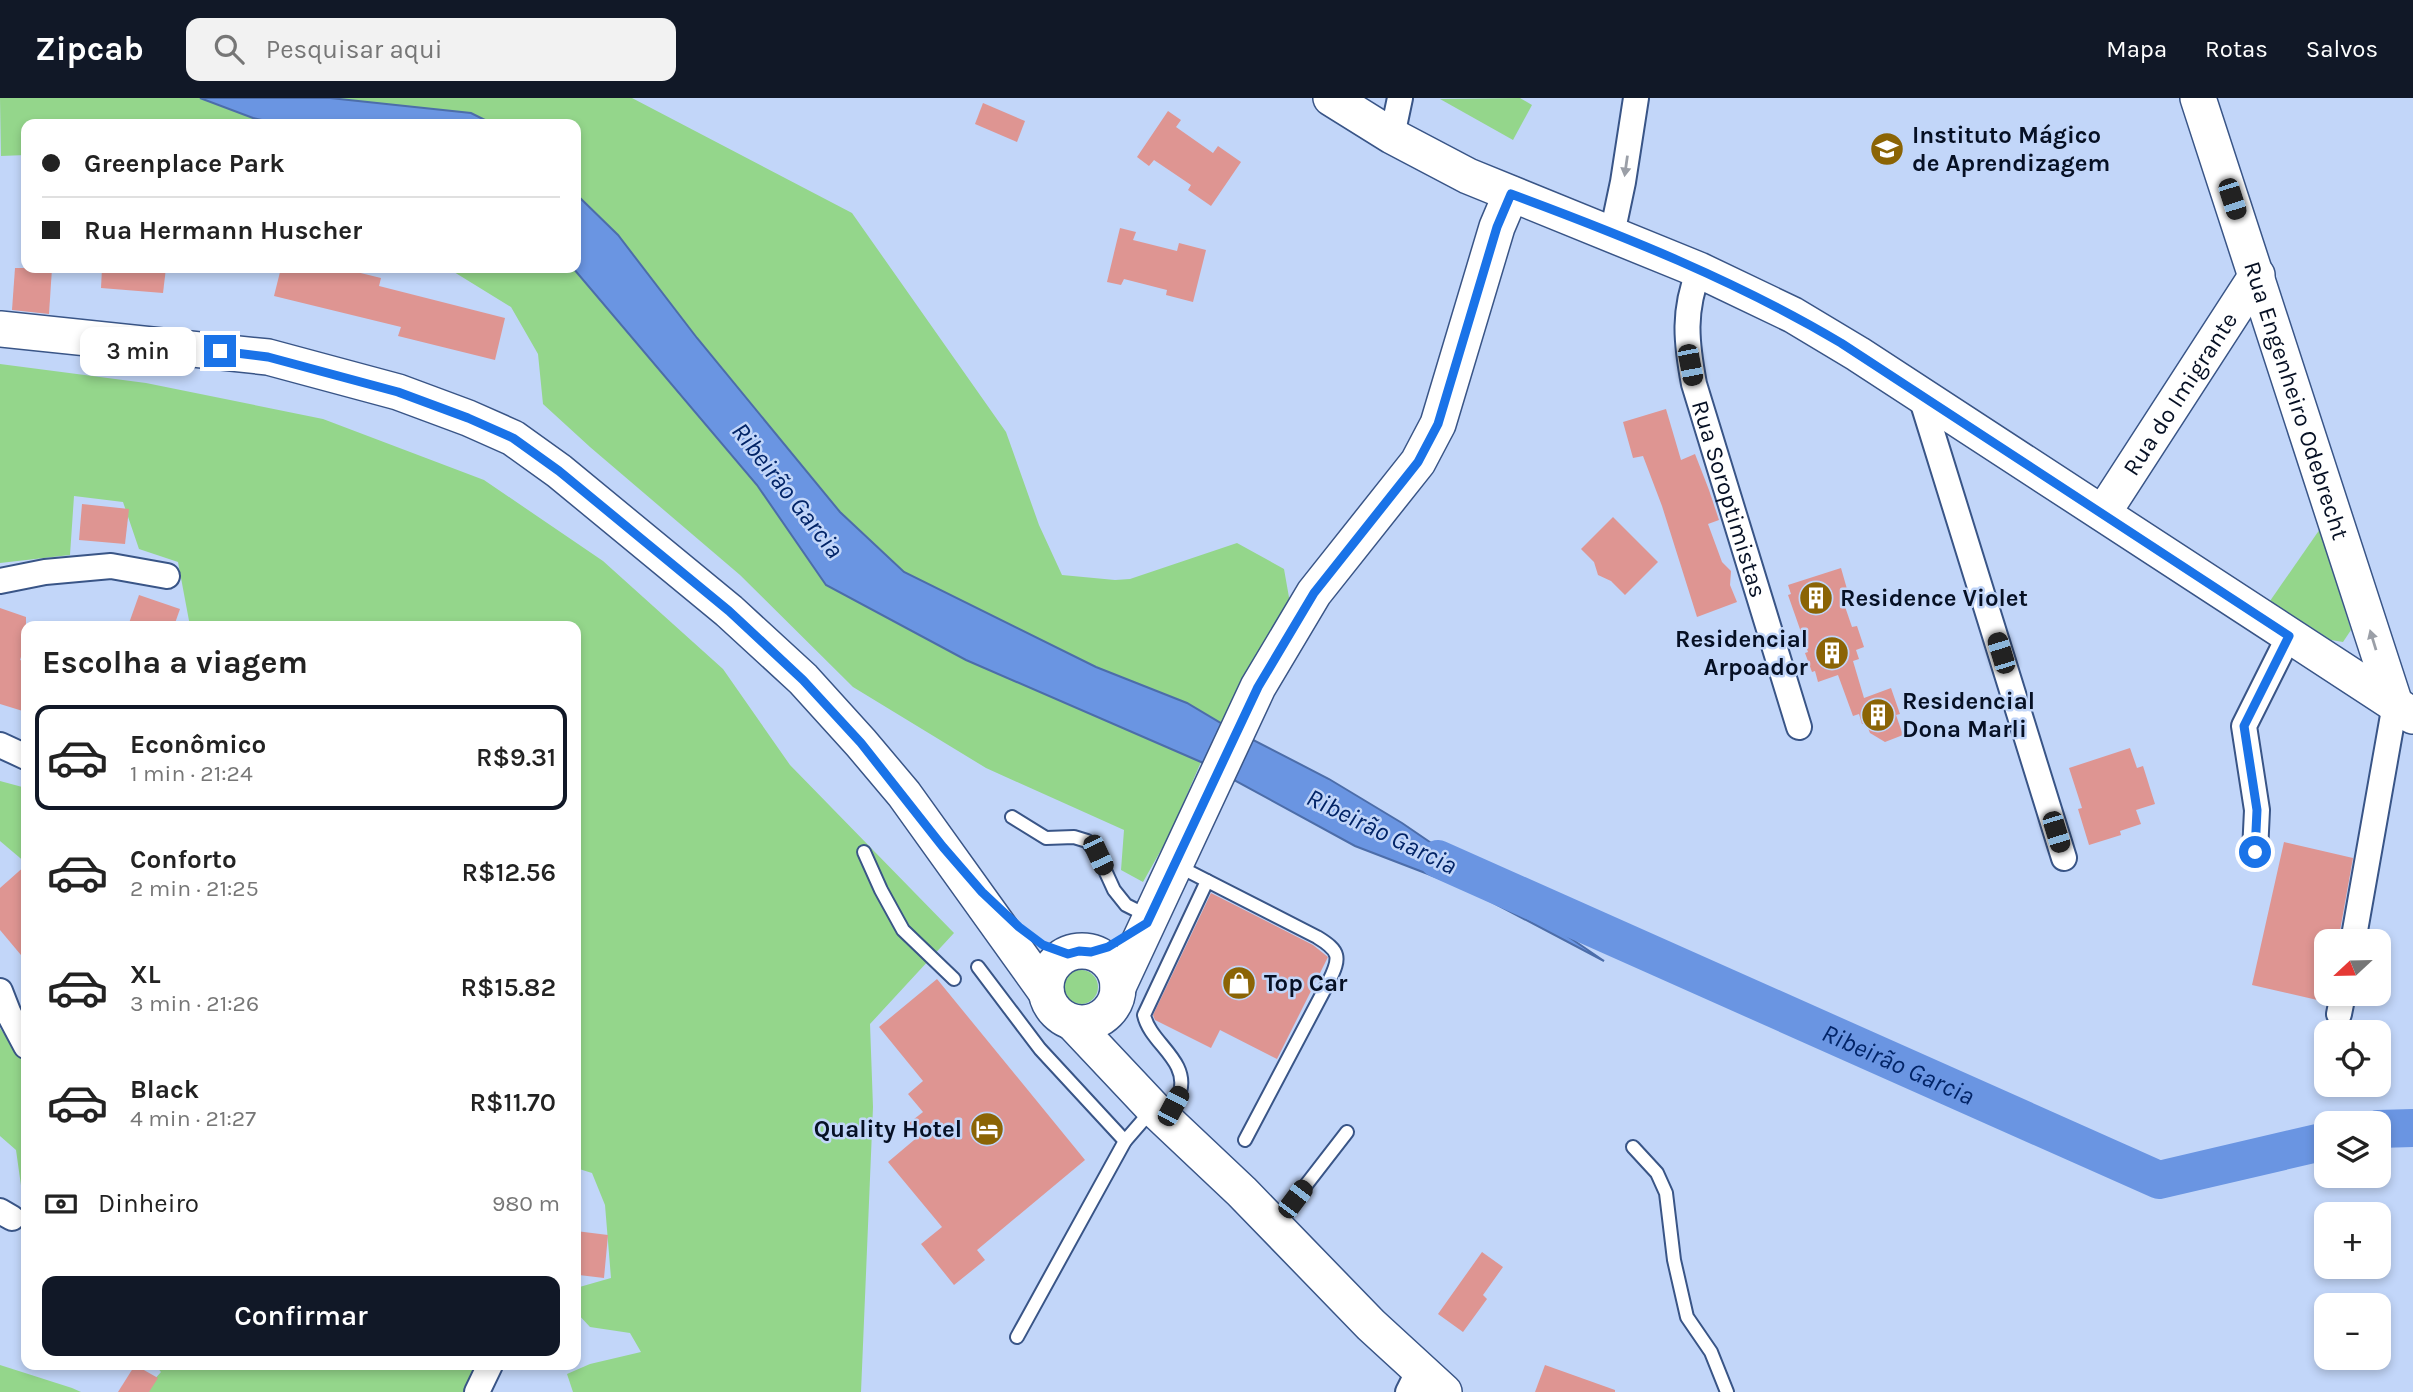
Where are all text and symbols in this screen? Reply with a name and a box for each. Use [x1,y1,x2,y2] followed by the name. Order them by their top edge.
[186,18,676,81] search box
[35,30,144,68] text: Zipcab
[210,30,248,68] icon: search
[266,34,442,65] text: Pesquisar aqui
[2106,35,2167,63] text: Mapa
[2205,35,2268,63] text: Rotas
[2306,35,2378,63] text: Salvos
[1912,121,2110,177] place label: Instituto Mágico de Aprendizagem
[1868,130,1906,168] school or university icon: Instituto Mágico de Aprendizagem
[84,148,285,179] text: Greenplace Park
[1620,155,1631,177] one-way arrow
[2216,176,2249,222] car
[84,215,362,246] text: Rua Hermann Huscher
[2238,258,2355,543] street label: Rua Engenheiro Odebrecht
[2117,307,2243,481] street label: Rua do Imigrante
[80,327,196,376] callout: 3 min
[204,335,236,367] route end
[106,338,170,365] text: 3 min
[1676,342,1705,388] car
[1686,397,1773,601] street label: Rua Soroptimistas
[725,416,850,564] water label: Ribeirão Garcia
[1797,579,1835,617] building icon: Residence Violet
[1840,584,2028,612] place label: Residence Violet
[1675,625,1809,681] place label: Residencial Arpoador
[2367,629,2378,650] one-way arrow
[1985,630,2018,676] car
[1813,634,1851,672] building icon: Residencial Arpoador
[42,644,308,681] text: Escolha a viagem
[1902,687,2035,743] place label: Residencial Dona Marli
[1859,696,1897,734] building icon: Residencial Dona Marli
[46,726,109,789] icon: car
[130,729,266,760] text: Econômico
[476,742,556,773] text: R$9.31
[130,760,253,787] text: 1 min · 21:24
[1301,782,1462,881] water label: Ribeirão Garcia
[2040,809,2073,855] car
[1080,832,1117,878] car
[2239,836,2271,868] route start
[46,841,109,904] icon: car
[130,844,237,875] text: Conforto
[461,857,556,888] text: R$12.56
[130,875,259,902] text: 2 min · 21:25
[2314,929,2390,1006] north arrow
[2314,929,2391,1370] map controls
[46,956,109,1019] icon: car
[130,959,161,990] text: XL
[1220,964,1258,1002] shop icon: Top Car
[1264,969,1348,997] place label: Top Car
[460,972,556,1003] text: R$15.82
[130,990,259,1017] text: 3 min · 21:26
[1817,1017,1979,1112] water label: Ribeirão Garcia
[2314,1020,2391,1097] button: locate
[46,1071,109,1134] icon: car
[130,1074,199,1105] text: Black
[1154,1083,1193,1129] car
[470,1087,556,1118] text: R$11.70
[130,1105,256,1132] text: 4 min · 21:27
[968,1110,1006,1148] hotel icon: Quality Hotel
[2314,1111,2391,1188] button: layers
[814,1115,962,1143] place label: Quality Hotel
[1274,1176,1317,1222] car
[42,1185,80,1223] icon: cash
[98,1188,199,1219] text: Dinheiro
[492,1190,560,1217] text: 980 m
[2314,1202,2391,1279] button: +
[42,1276,560,1356] button: Confirmar
[2314,1293,2391,1370] button: −

